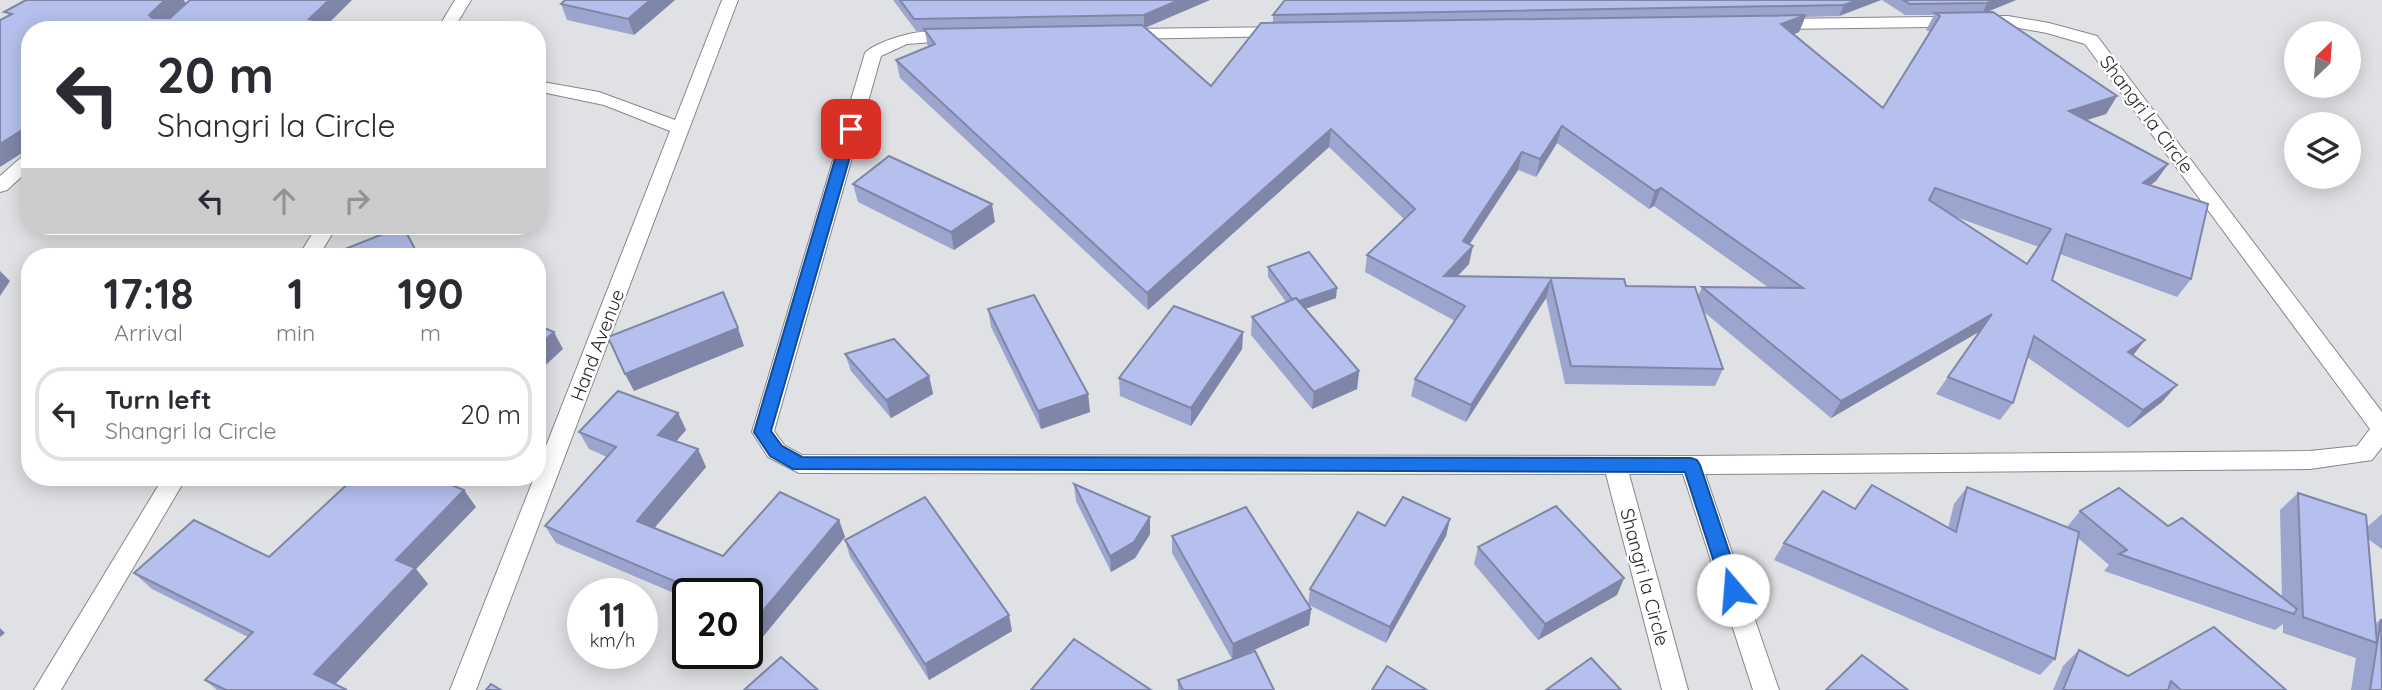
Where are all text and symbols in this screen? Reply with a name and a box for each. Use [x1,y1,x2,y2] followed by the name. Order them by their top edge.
[2284,21,2361,98] north arrow
[2284,21,2361,189] map controls
[157,44,274,105] text: 20 m
[42,49,133,140] icon: left
[2095,50,2199,178] street label: Shangri la Circle
[821,99,881,159] pin
[157,105,395,145] text: Shangri la Circle
[832,110,870,148] icon: arrive
[2284,112,2361,189] button: layers
[192,182,230,220] icon: left
[265,182,303,220] icon: ahead
[338,182,376,220] icon: right
[103,267,194,320] text: 17:18
[287,267,304,320] text: 1
[398,267,464,320] text: 190
[565,286,629,404] street label: Hand Avenue
[114,318,183,347] text: Arrival
[276,318,315,347] text: min
[420,318,441,347] text: m
[105,383,212,416] text: Turn left
[46,395,84,433] icon: left
[460,398,521,431] text: 20 m
[105,416,276,445] text: Shangri la Circle
[1615,506,1675,648] street label: Shangri la Circle
[1696,553,1770,627] position arrow
[672,578,763,669] speed limit sign: 20
[599,592,626,636] text: 11
[590,629,635,652] text: km/h

